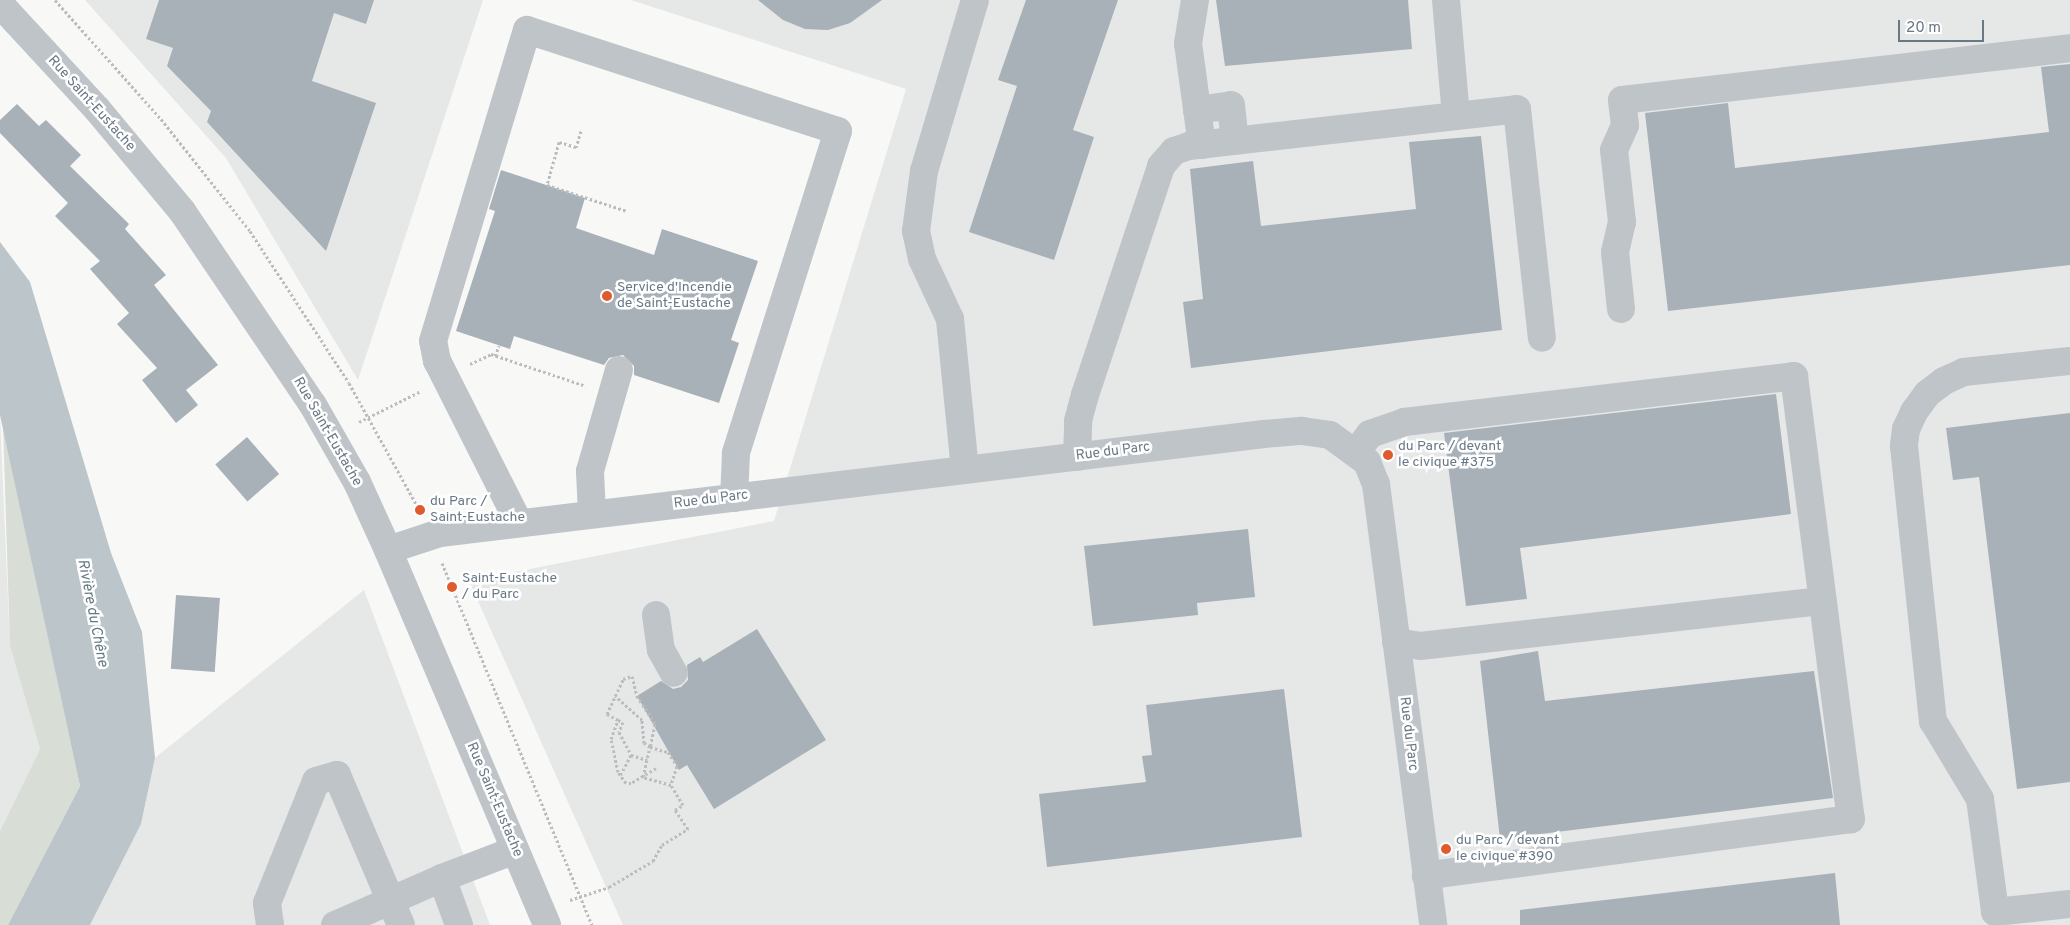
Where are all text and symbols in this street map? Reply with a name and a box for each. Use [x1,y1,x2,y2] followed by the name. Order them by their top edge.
[1900,10,1986,42] scale bar
[1906,19,1941,38] text: 20 m
[44,53,138,155] street label: Rue Saint-Eustache
[617,280,732,312] place label: Service d'Incendie de Saint-Eustache
[601,290,613,302] marker: Service d'Incendie de Saint-Eustache
[289,375,365,489] street label: Rue Saint-Eustache
[1075,439,1151,465] street label: Rue du Parc
[1398,439,1501,472] place label: du Parc / devant le civique #375
[1382,449,1394,461] marker: du Parc / devant le civique #375
[673,487,749,513] street label: Rue du Parc
[430,494,525,526] place label: du Parc / Saint-Eustache
[414,504,426,516] marker: du Parc / Saint-Eustache
[73,558,111,668] water label: Rivière du Chêne
[462,571,557,604] place label: Saint-Eustache / du Parc
[446,581,458,593] marker: Saint-Eustache / du Parc
[1395,696,1421,772] street label: Rue du Parc
[462,740,526,860] street label: Rue Saint-Eustache
[1456,833,1559,866] place label: du Parc / devant le civique #390
[1440,843,1452,855] marker: du Parc / devant le civique #390

